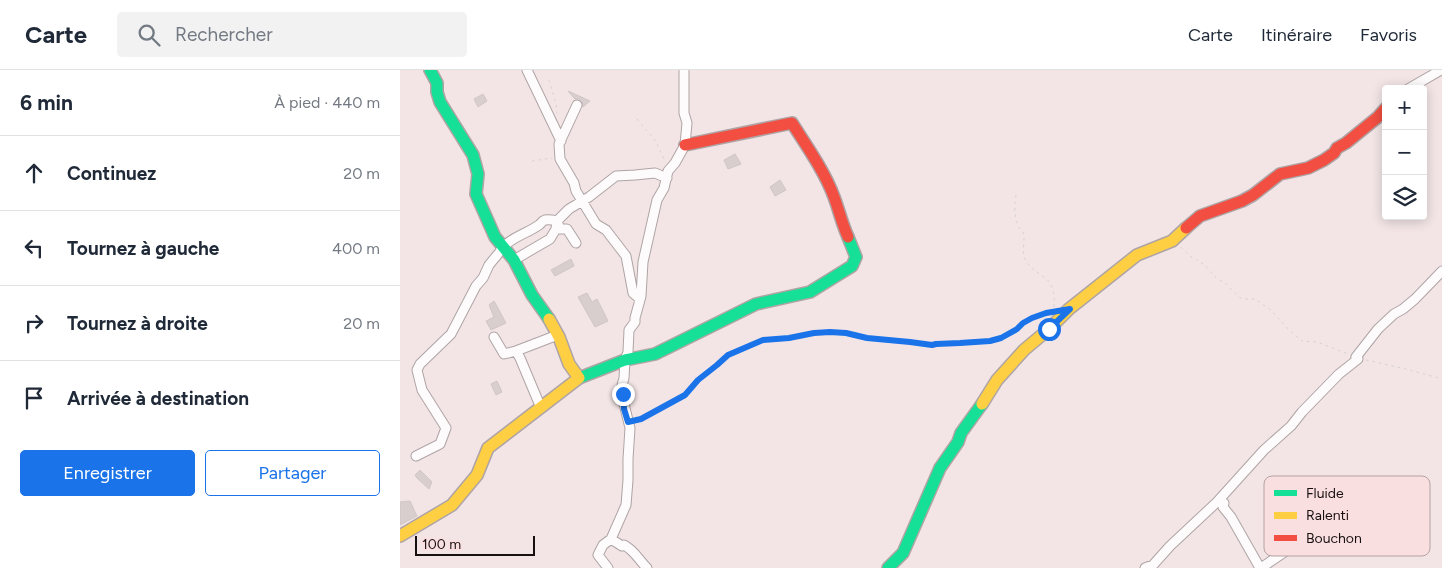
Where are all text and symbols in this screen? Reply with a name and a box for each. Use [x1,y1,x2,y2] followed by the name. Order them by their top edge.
[117,12,467,57] search box
[25,20,87,49] text: Carte
[135,21,163,49] icon: search
[175,23,273,46] text: Rechercher
[1188,24,1233,46] text: Carte
[1261,24,1332,46] text: Itinéraire
[1360,24,1417,46] text: Favoris
[1382,85,1427,220] map controls
[1382,85,1427,130] button: +
[20,90,73,115] text: 6 min
[274,93,380,112] text: À pied · 440 m
[1382,130,1427,175] button: −
[20,159,48,187] icon: ahead
[67,162,156,185] text: Continuez
[343,164,380,183] text: 20 m
[1382,175,1427,220] button: layers
[20,234,48,262] icon: left
[67,237,219,260] text: Tournez à gauche
[332,239,380,258] text: 400 m
[20,309,48,337] icon: right
[67,312,208,335] text: Tournez à droite
[343,314,380,333] text: 20 m
[1038,318,1061,341] route start
[612,383,635,406] route end
[20,384,48,412] icon: arrive
[67,387,249,410] text: Arrivée à destination
[20,450,195,496] button: Enregistrer
[205,450,380,496] button: Partager
[1264,476,1430,556] legend
[1306,485,1344,502] text: Fluide
[1306,507,1349,524] text: Ralenti
[1306,530,1362,547] text: Bouchon
[415,533,535,556] scale bar
[422,536,461,553] text: 100 m

